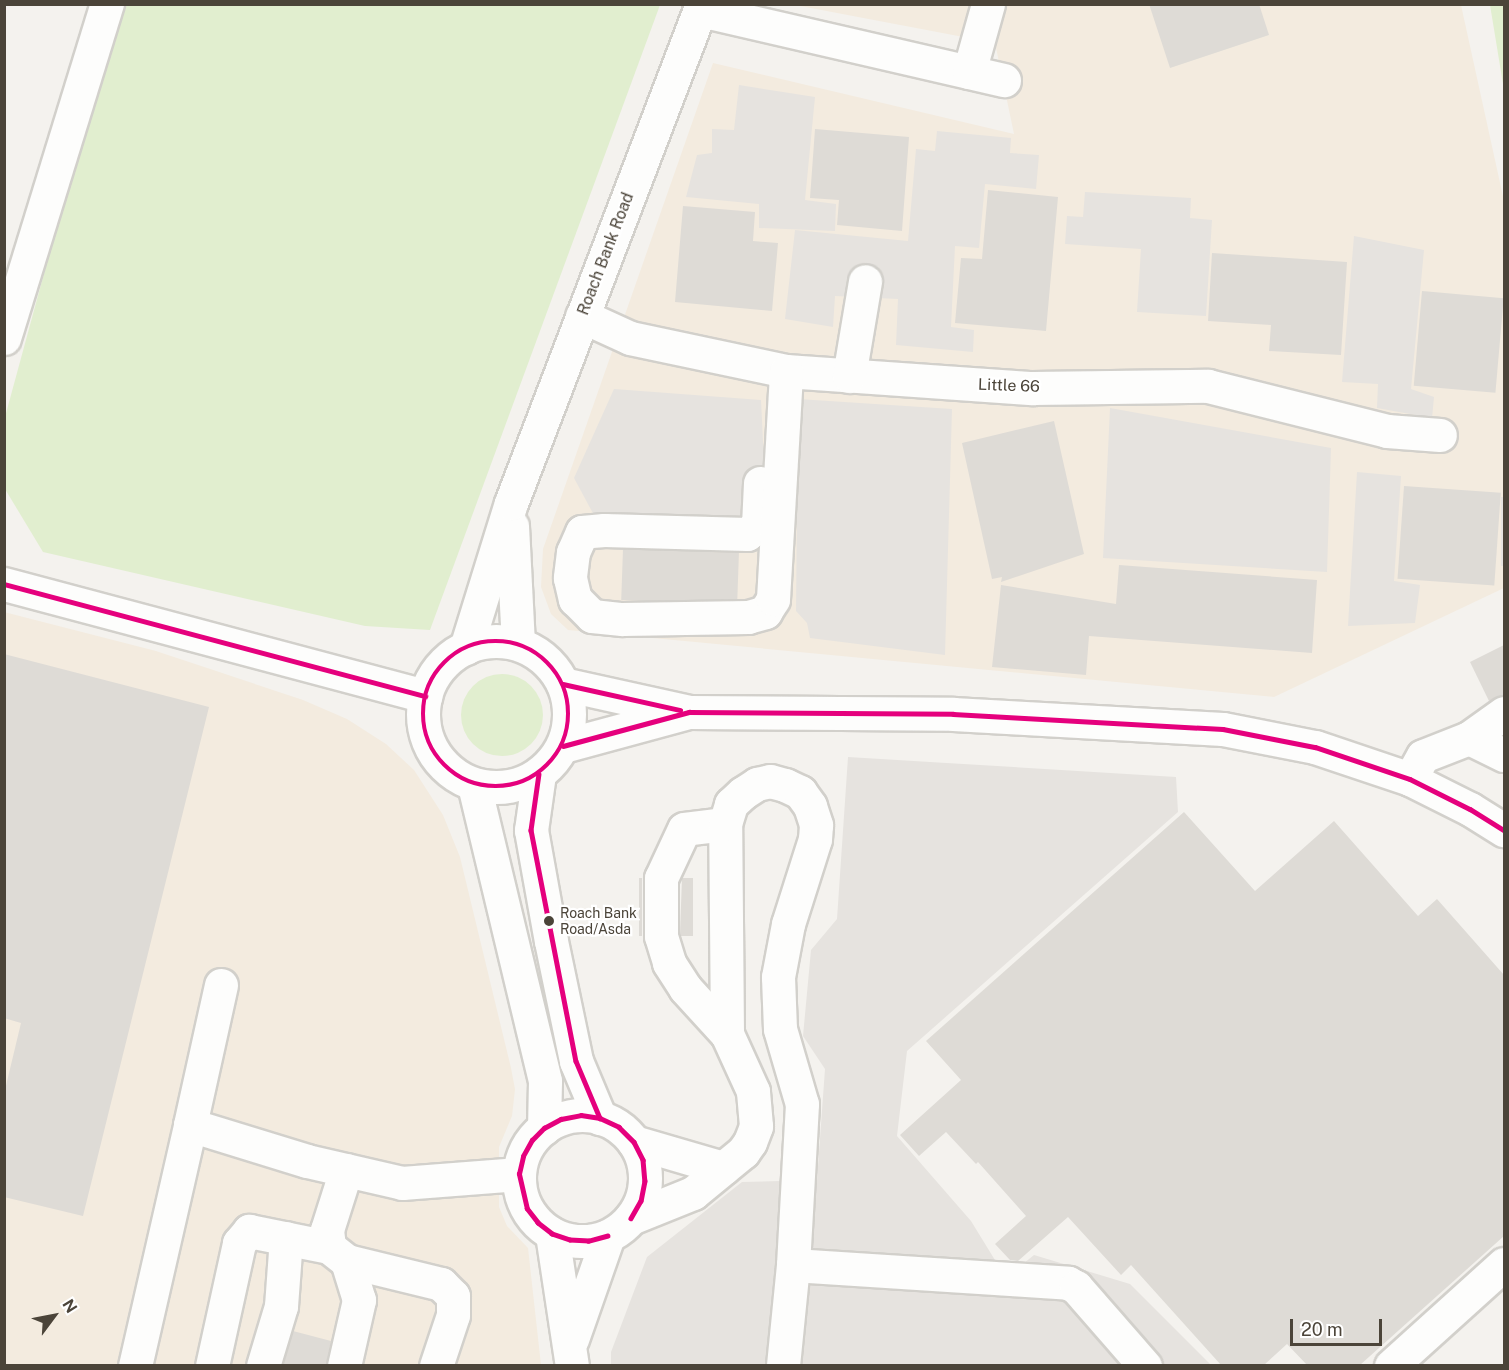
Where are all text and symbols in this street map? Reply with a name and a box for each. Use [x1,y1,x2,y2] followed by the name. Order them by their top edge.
[574,190,638,318] street label: Roach Bank Road
[978,375,1040,397] street label: Little 66
[560,905,637,938] place label: Roach Bank Road/Asda
[543,915,555,927] marker: Roach Bank Road/Asda
[24,1286,84,1346] north arrow
[58,1296,81,1317] text: N
[1293,1307,1384,1345] scale bar
[1301,1319,1343,1340] text: 20 m

